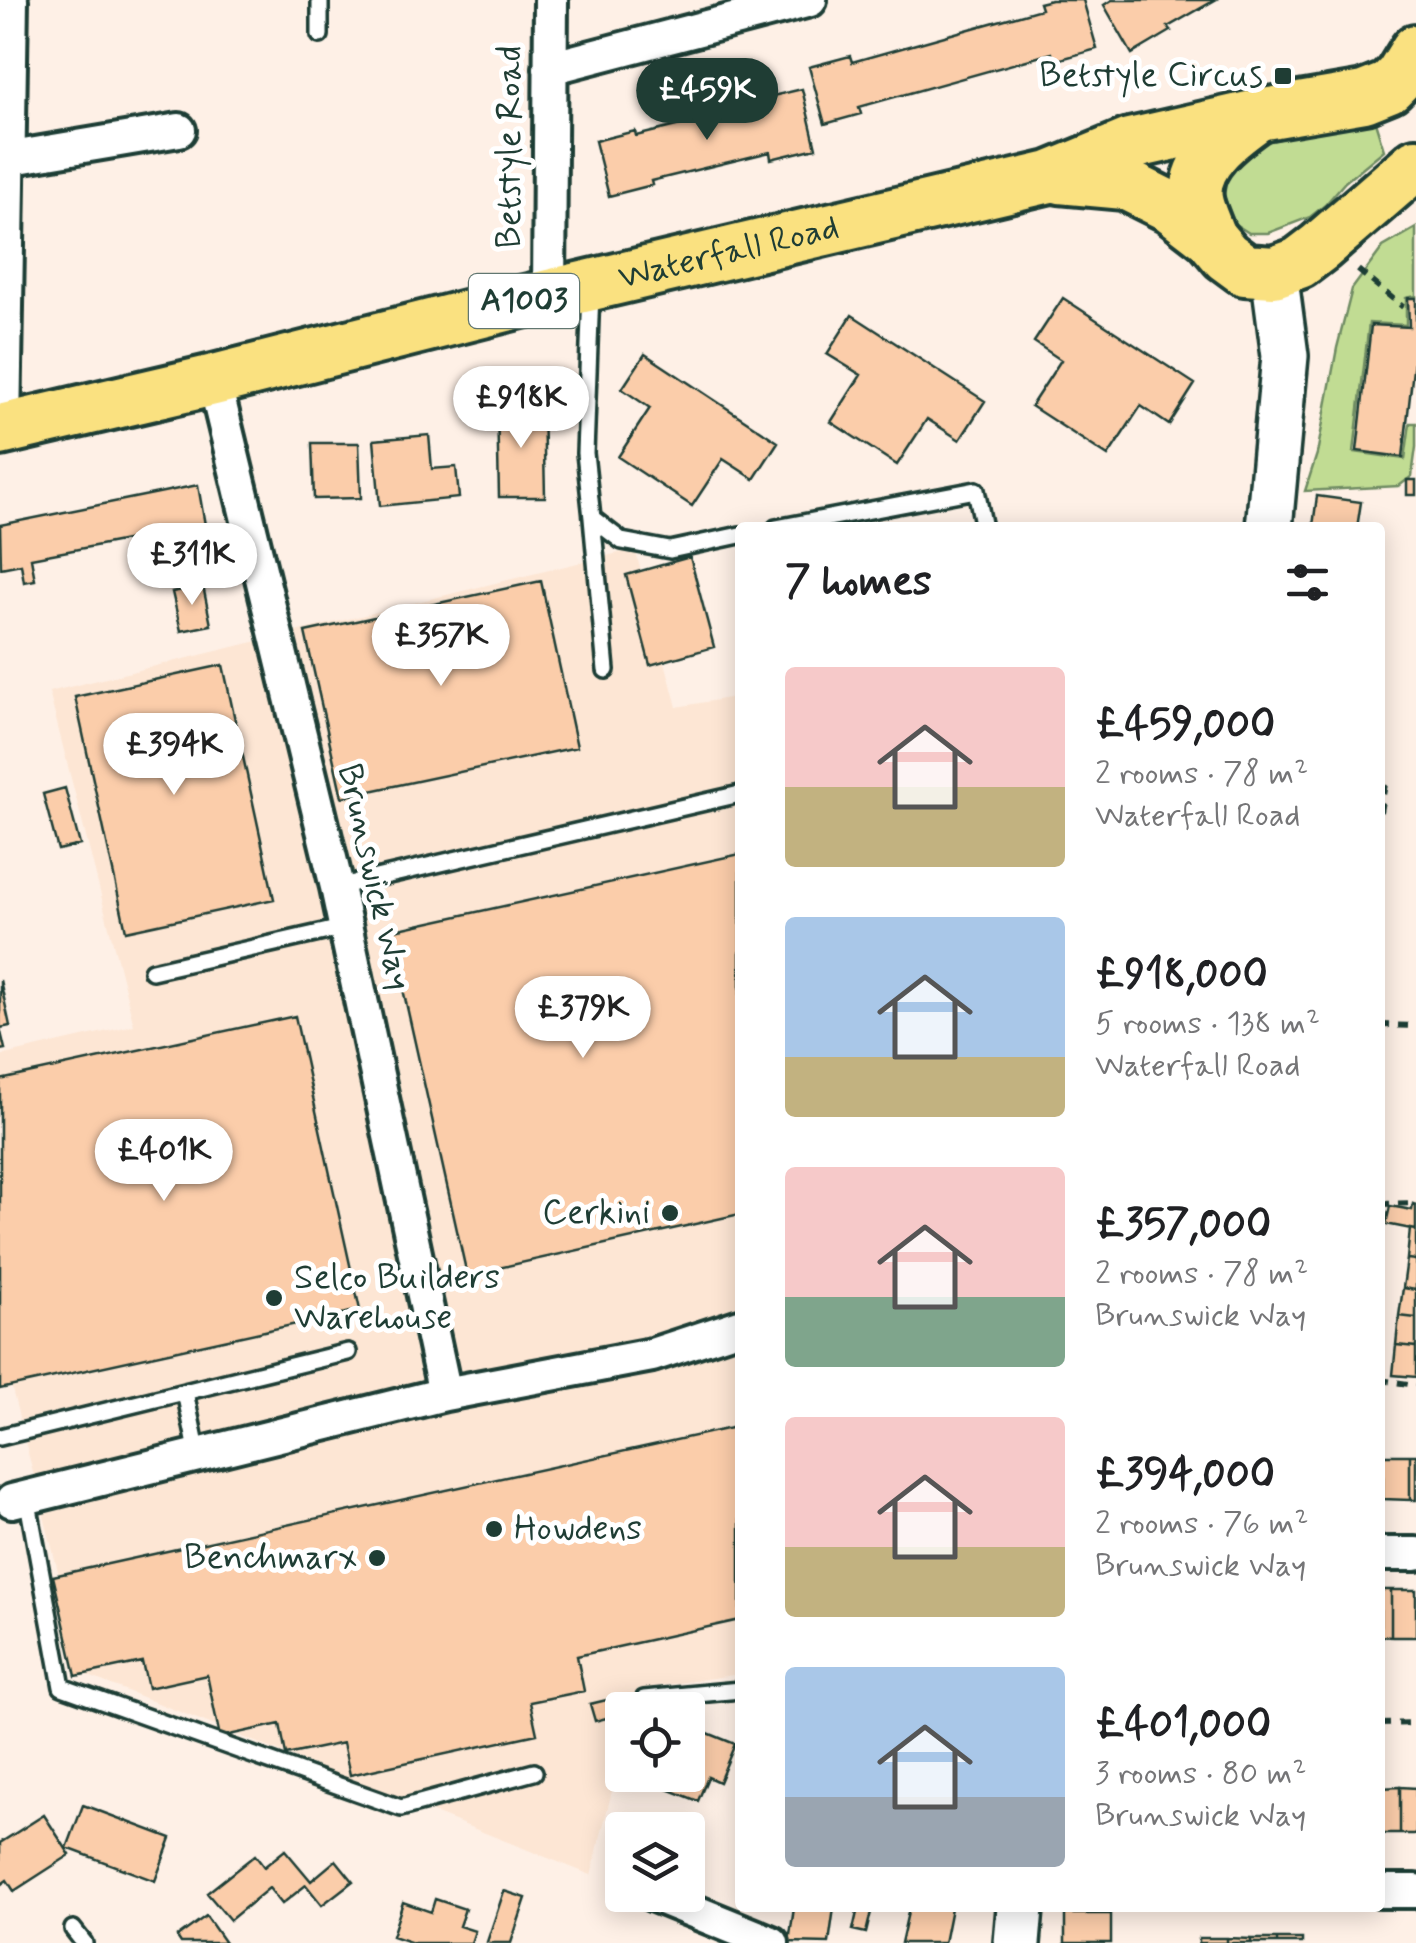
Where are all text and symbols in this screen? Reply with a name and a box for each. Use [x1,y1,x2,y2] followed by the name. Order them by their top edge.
[487,45,533,249] street label: Betstyle Road
[1039,53,1263,99] place label: Betstyle Circus
[637,58,777,143] pin: £459K
[1272,65,1294,87] marker: Betstyle Circus
[658,69,756,111] text: £459K
[614,205,843,301] street label: Waterfall Road
[469,274,579,328] road number: A1003
[451,366,591,451] pin: £918K
[475,377,567,419] text: £918K
[122,523,262,608] pin: £311K
[149,534,235,576] text: £311K
[785,555,932,610] text: 7 homes
[1280,555,1335,610] icon: filters
[371,604,511,689] pin: £357K
[394,615,488,657] text: £357K
[1095,698,1275,753] text: £459,000
[865,707,985,827] icon: home
[104,713,244,798] pin: £394K
[125,724,223,766] text: £394K
[1095,753,1308,795] text: 2 rooms · 78 m²
[326,759,422,995] street label: Brunswick Way
[1095,795,1300,837] text: Waterfall Road
[1095,948,1268,1003] text: £918,000
[865,957,985,1077] icon: home
[513,976,653,1061] pin: £379K
[537,987,629,1029] text: £379K
[1095,1003,1320,1045] text: 5 rooms · 138 m²
[1095,1045,1300,1087] text: Waterfall Road
[94,1119,234,1204] pin: £401K
[117,1130,211,1172] text: £401K
[542,1190,650,1236] place label: Cerkini
[1095,1198,1271,1253] text: £357,000
[659,1202,681,1224] marker: Cerkini
[865,1207,985,1327] icon: home
[1095,1253,1308,1295] text: 2 rooms · 78 m²
[294,1255,500,1341] place label: Selco Builders Warehouse
[263,1287,285,1309] marker: Selco Builders Warehouse
[1095,1295,1306,1337] text: Brunswick Way
[1095,1448,1275,1503] text: £394,000
[865,1457,985,1577] icon: home
[1095,1503,1308,1545] text: 2 rooms · 76 m²
[514,1506,642,1552] place label: Howdens
[483,1518,505,1540] marker: Howdens
[184,1535,357,1581] place label: Benchmarx
[1095,1545,1306,1587] text: Brunswick Way
[366,1547,388,1569] marker: Benchmarx
[605,1692,705,1912] map controls
[605,1692,705,1792] button: locate
[1095,1698,1271,1753] text: £401,000
[865,1707,985,1827] icon: home
[1095,1753,1306,1795] text: 3 rooms · 80 m²
[1095,1795,1306,1837] text: Brunswick Way
[605,1812,705,1912] button: layers

